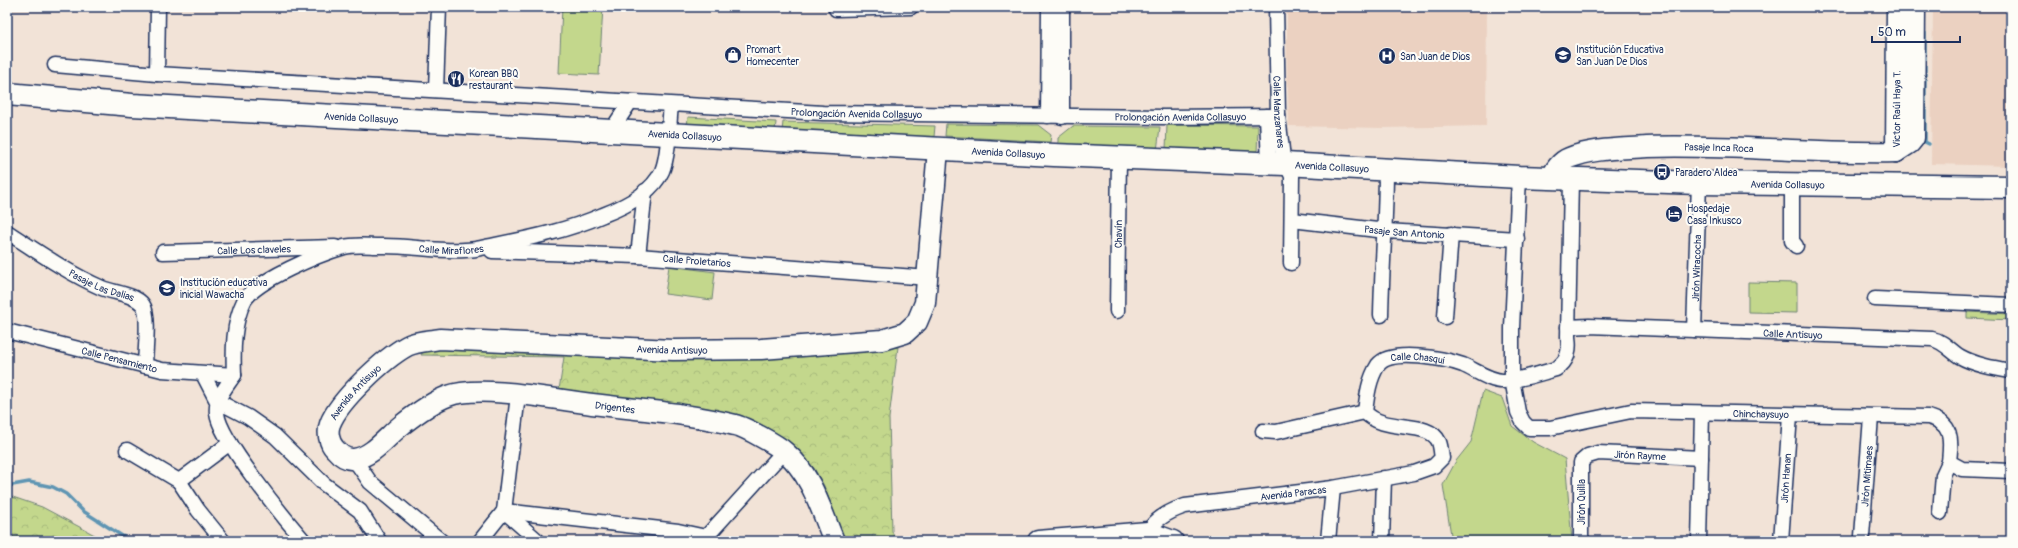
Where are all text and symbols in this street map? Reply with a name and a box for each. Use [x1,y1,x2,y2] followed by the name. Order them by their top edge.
[1872,18,1960,44] scale bar
[1878,25,1906,40] text: 50 m
[746,44,800,68] place label: Promart Homecenter
[1576,44,1664,68] place label: Institución Educativa San Juan De Dios
[723,45,743,65] shop icon: Promart Homecenter
[1553,45,1573,65] school or university icon: Institución Educativa San Juan De Dios
[1377,46,1397,66] hospital icon: San Juan de Dios
[1400,51,1471,63] place label: San Juan de Dios
[469,68,518,92] place label: Korean BBQ restaurant
[446,69,466,89] restaurant icon: Korean BBQ restaurant
[1891,70,1904,148] street label: Victor Raúl Haya T.
[1270,76,1287,149] street label: Calle Manzanares
[790,106,923,121] street label: Prolongación Avenida Collasuyo
[324,110,399,126] street label: Avenida Collasuyo
[1115,111,1247,124] street label: Prolongación Avenida Collasuyo
[647,128,723,144] street label: Avenida Collasuyo
[1684,141,1754,155] street label: Pasaje Inca Roca
[971,146,1046,162] street label: Avenida Collasuyo
[1294,160,1370,176] street label: Avenida Collasuyo
[1652,162,1672,182] bus stop icon: Paradero Aldea
[1675,167,1738,179] place label: Paradero Aldea
[1750,179,1825,192] street label: Avenida Collasuyo
[1687,203,1742,227] place label: Hospedaje Casa Inkusco
[1664,204,1684,224] hotel icon: Hospedaje Casa Inkusco
[1113,219,1125,248] street label: Chavín
[1363,223,1445,242] street label: Pasaje San Antonio
[1690,234,1704,302] street label: Jirón Wiracocha
[217,243,292,257] street label: Calle Los claveles
[418,243,485,257] street label: Calle Miraflores
[662,253,732,270] street label: Calle Proletarios
[66,267,136,305] street label: Pasaje Las Dalias
[180,277,268,301] place label: Institución educativa inicial Wawacha
[157,278,177,298] school or university icon: Institución educativa inicial Wawacha
[1763,328,1823,342] street label: Calle Antisuyo
[636,343,708,357] street label: Avenida Antisuyo
[80,345,159,376] street label: Calle Pensamiento
[1390,351,1446,367] street label: Calle Chasqui
[328,362,384,423] street label: Avenida Antisuyo
[594,400,636,416] street label: Drigentes
[1733,408,1790,421] street label: Chinchaysuyo
[1859,445,1876,507] street label: Jirón Mitimaes
[1613,449,1666,463] street label: Jirón Rayme
[1779,453,1794,504] street label: Jirón Hanan
[1576,479,1588,525] street label: Jirón Quilla
[1260,484,1328,504] street label: Avenida Paracas

